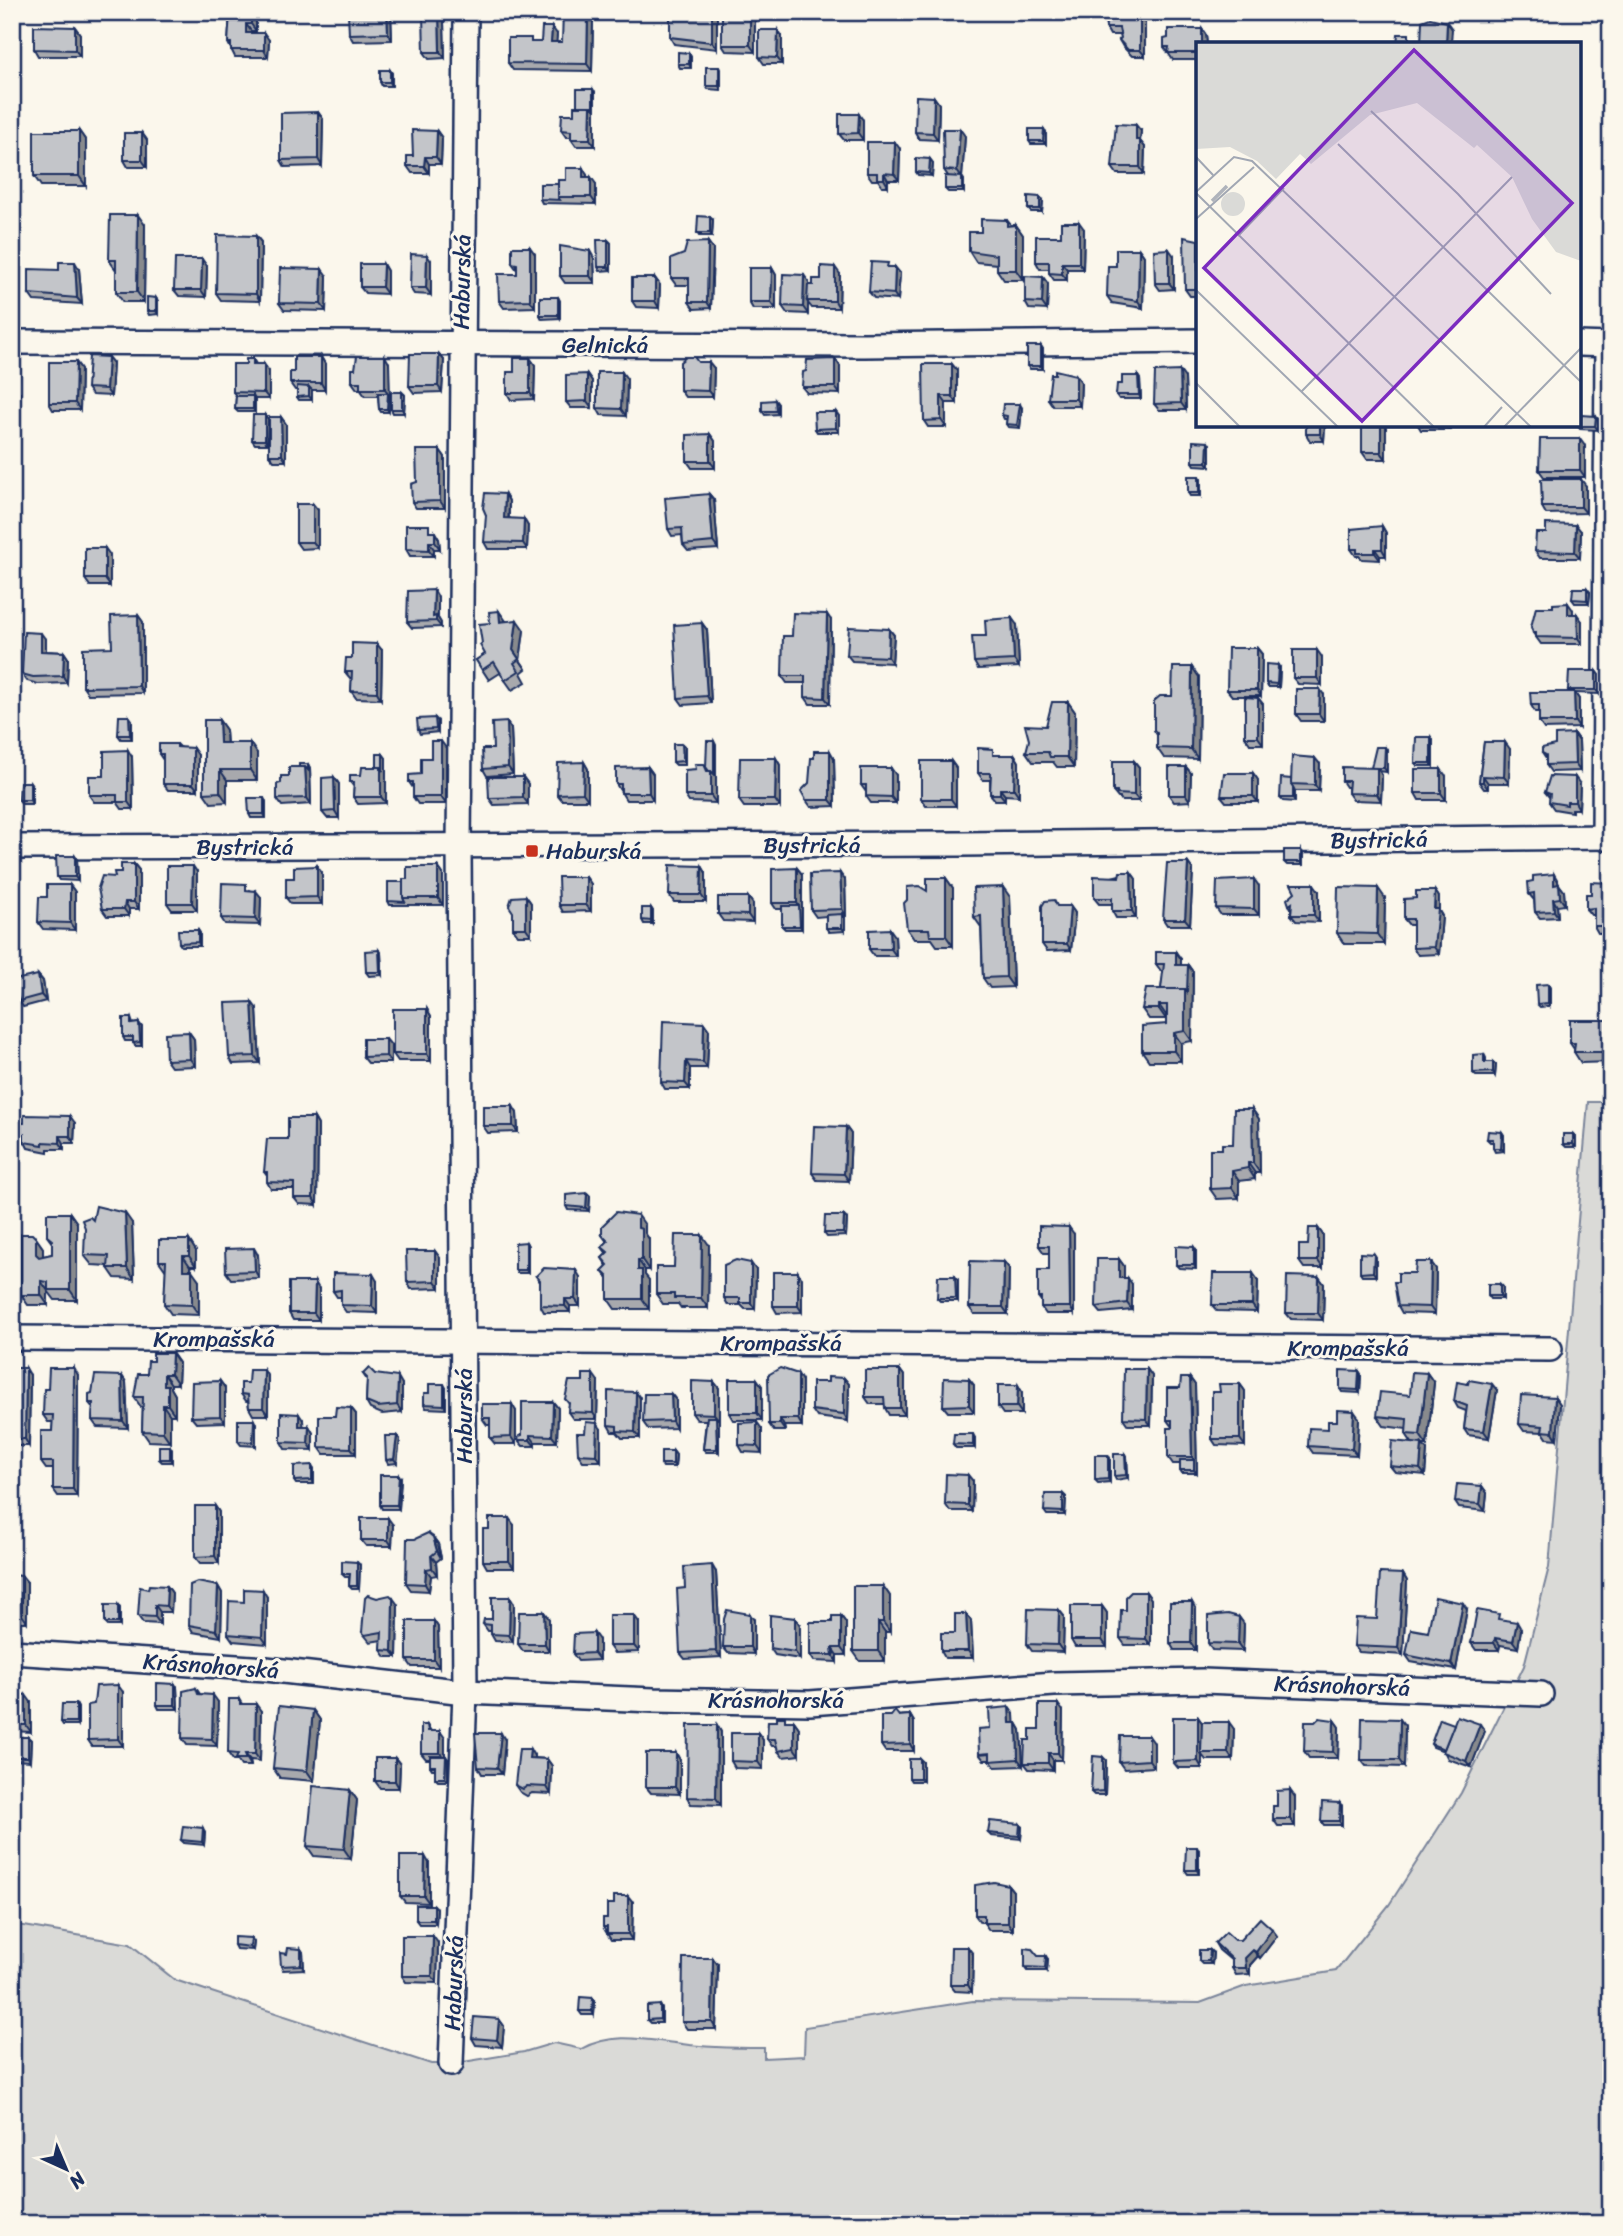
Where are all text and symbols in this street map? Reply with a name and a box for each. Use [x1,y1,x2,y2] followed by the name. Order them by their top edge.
[1196,42,1581,427] inset map
[441,234,483,330] street label: Haburská
[562,325,648,366] street label: Gelnická
[1330,819,1428,861] street label: Bystrická
[763,825,861,866] street label: Bystrická
[196,827,294,868] street label: Bystrická
[546,831,641,872] place label: Haburská
[524,843,540,859] marker: Haburská
[153,1319,275,1360] street label: Krompašská
[720,1323,842,1364] street label: Krompašská
[1287,1328,1409,1369] street label: Krompašská
[444,1368,485,1464] street label: Haburská
[142,1641,280,1691] street label: Krásnohorská
[1273,1663,1411,1709] street label: Krásnohorská
[708,1680,844,1721] street label: Krásnohorská
[432,1935,476,2031] street label: Haburská
[32,2134,102,2204] north arrow
[61,2164,94,2198] text: N

